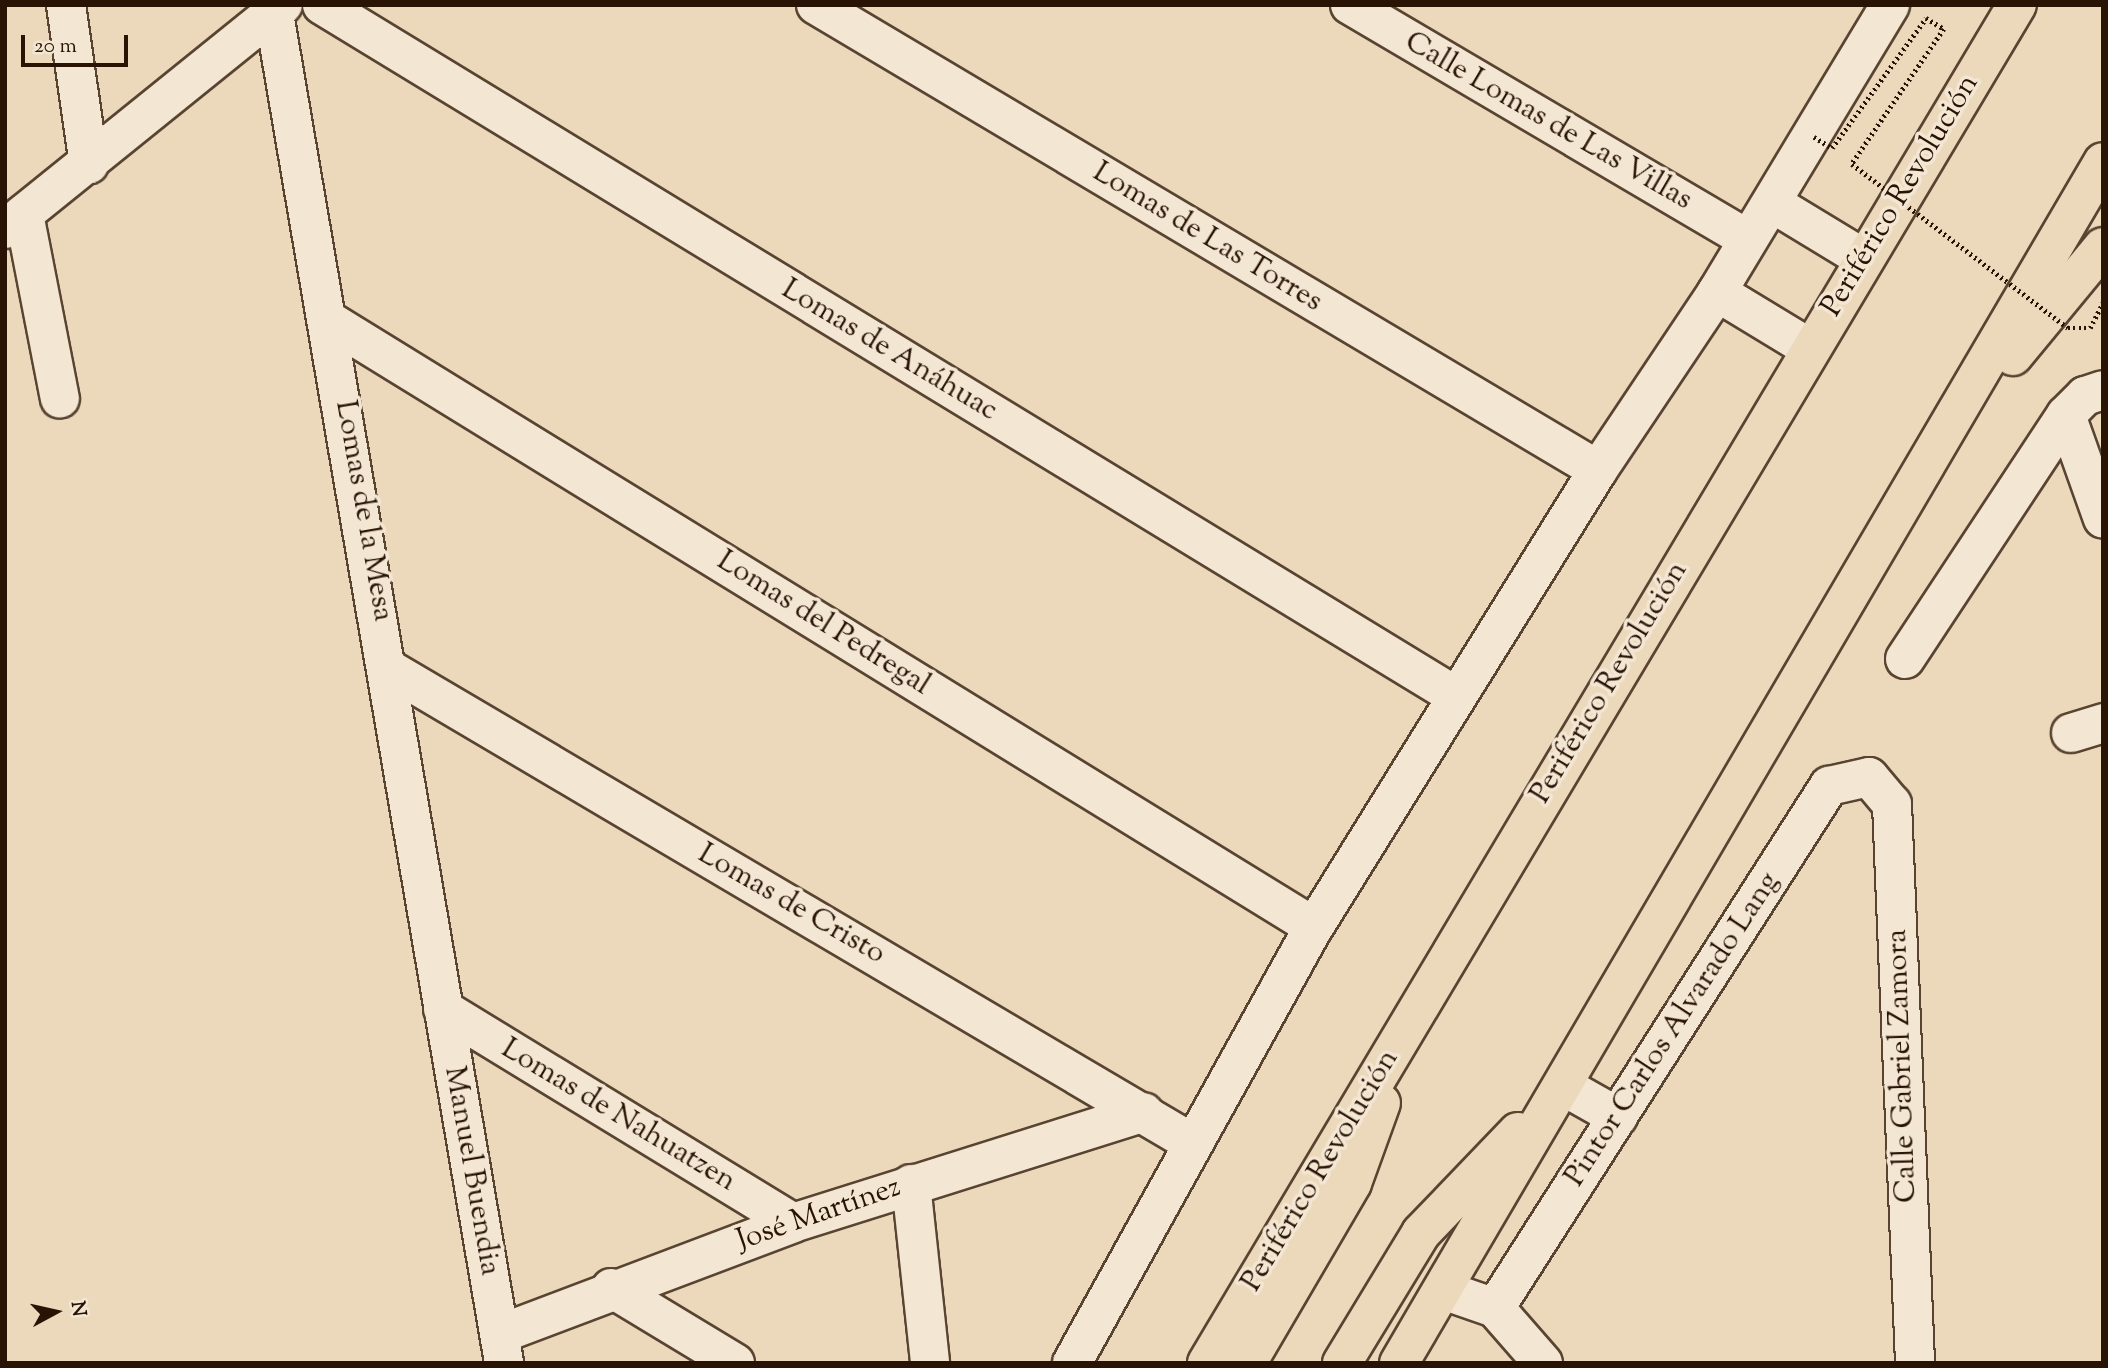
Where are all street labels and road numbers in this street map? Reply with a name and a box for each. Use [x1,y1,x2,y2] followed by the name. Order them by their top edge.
[1398,25,1698,219] street label: Calle Lomas de Las Villas
[1815,69,1987,323] street label: Periférico Revolución
[1086,155,1328,321] street label: Lomas de Las Torres
[774,272,1004,430] street label: Lomas de Anáhuac
[326,398,400,624] street label: Lomas de la Mesa
[710,544,936,704] street label: Lomas del Pedregal
[1524,556,1696,810] street label: Periférico Revolución
[691,837,891,973] street label: Lomas de Cristo
[1558,866,1788,1194] street label: Pintor Carlos Alvarado Lang
[1880,929,1926,1203] street label: Calle Gabriel Zamora
[494,1032,742,1200] street label: Lomas de Nahuatzen
[1235,1044,1407,1298] street label: Periférico Revolución
[435,1064,507,1278] street label: Manuel Buendia
[732,1170,906,1260] street label: José Martínez

